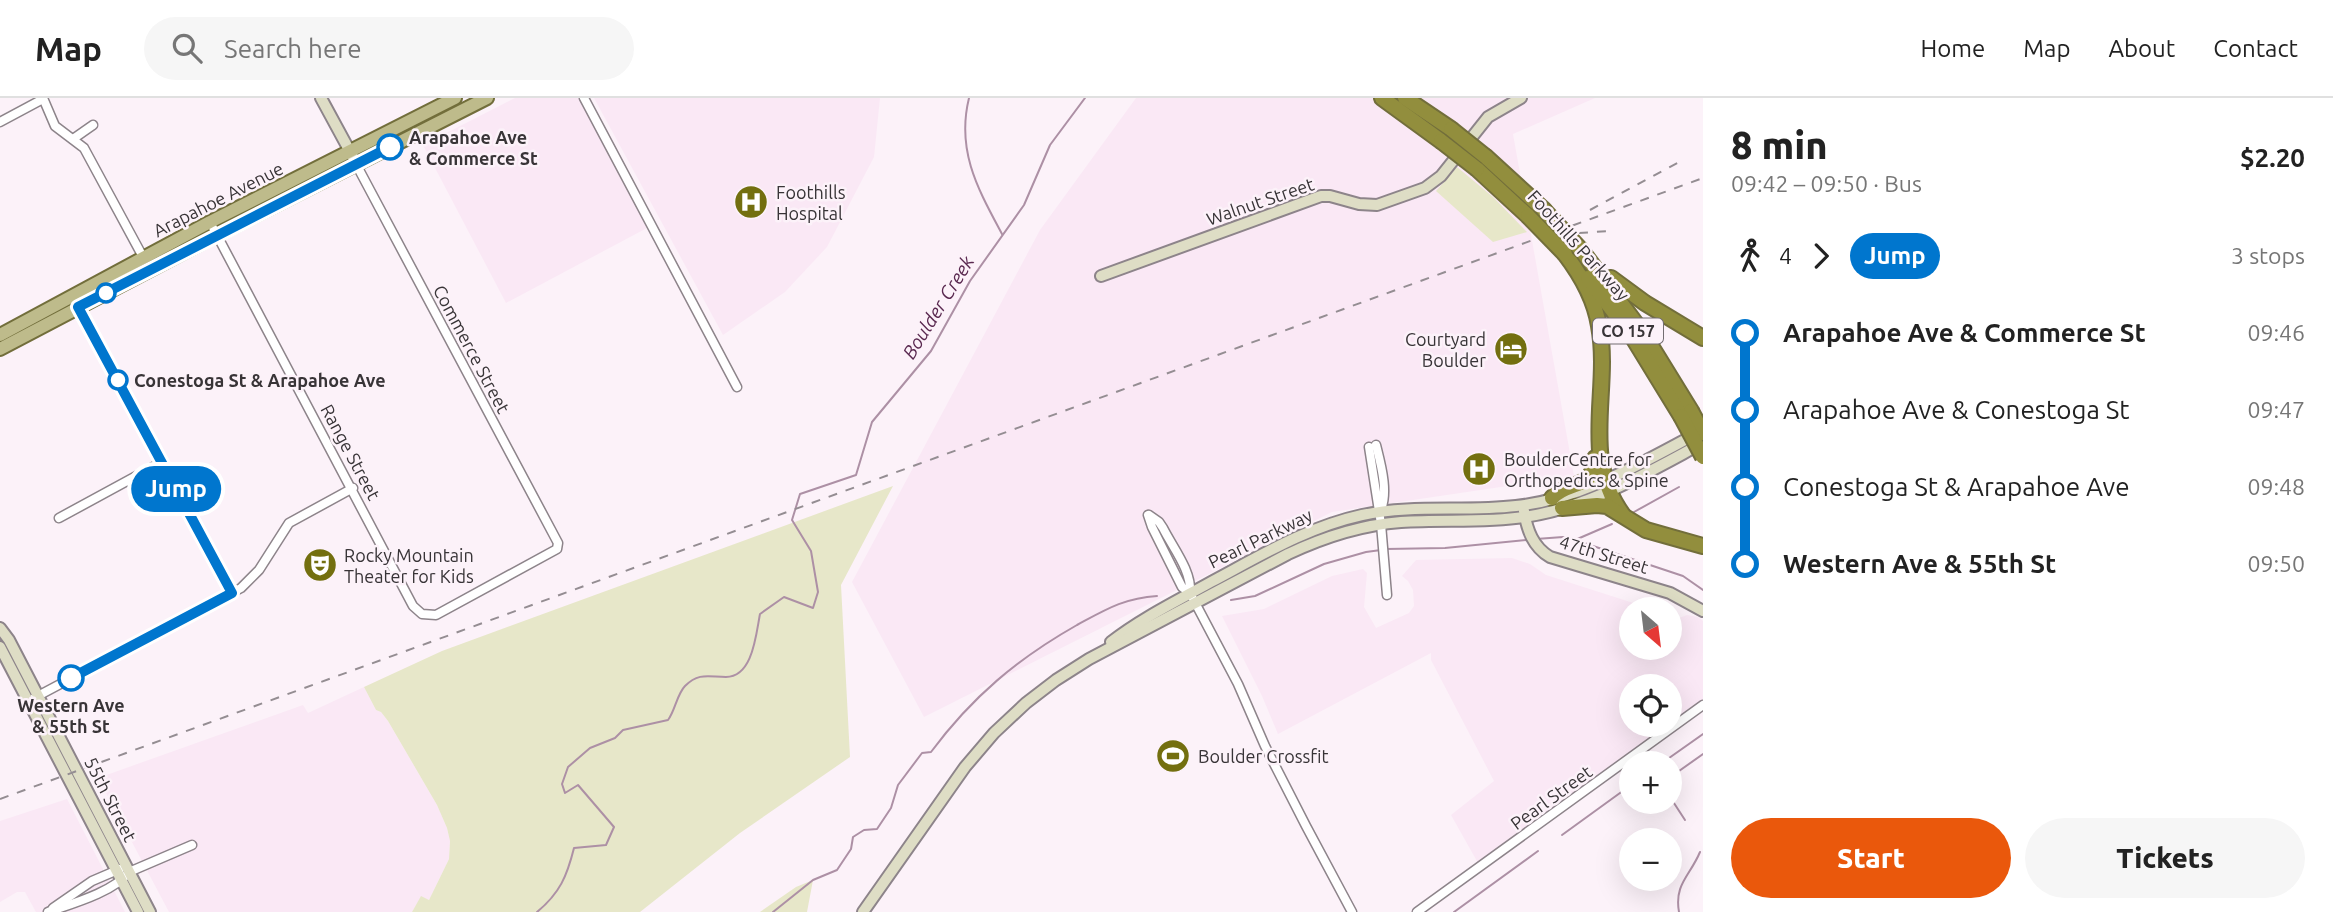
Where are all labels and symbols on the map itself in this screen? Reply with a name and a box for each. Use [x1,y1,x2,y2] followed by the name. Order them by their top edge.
[409,127,538,168] place label: Arapahoe Ave & Commerce St
[377,134,403,160] marker: Arapahoe Ave & Commerce St
[150,158,286,240] street label: Arapahoe Avenue
[1204,173,1316,229] street label: Walnut Street
[776,182,846,223] place label: Foothills Hospital
[732,183,770,221] hospital icon: Foothills Hospital
[1524,186,1634,304] street label: Foothills Parkway
[898,251,979,363] water label: Boulder Creek
[430,282,514,416] street label: Commerce Street
[96,283,116,303] unlabelled marker
[1593,318,1663,344] road number: CO 157
[1405,329,1486,370] place label: Courtyard Boulder
[1492,330,1530,368] hotel icon: Courtyard Boulder
[108,370,128,390] marker: Conestoga St & Arapahoe Ave
[134,370,386,390] place label: Conestoga St & Arapahoe Ave
[317,401,385,503] street label: Range Street
[1504,449,1669,490] place label: BoulderCentre for Orthopedics & Spine
[1460,450,1498,488] hospital icon: BoulderCentre for Orthopedics & Spine
[127,466,225,512] line badge: Jump
[1205,504,1315,572] street label: Pearl Parkway
[1557,531,1651,577] street label: 47th Street
[344,545,474,586] place label: Rocky Mountain Theater for Kids
[301,546,339,584] theatre icon: Rocky Mountain Theater for Kids
[1619,597,1682,660] north arrow
[58,665,84,691] marker: Western Ave & 55th St
[17,695,125,736] place label: Western Ave & 55th St
[1154,737,1192,775] sports icon: Boulder Crossfit
[1198,746,1329,766] place label: Boulder Crossfit
[81,753,141,845] street label: 55th Street
[1506,761,1596,833] street label: Pearl Street

